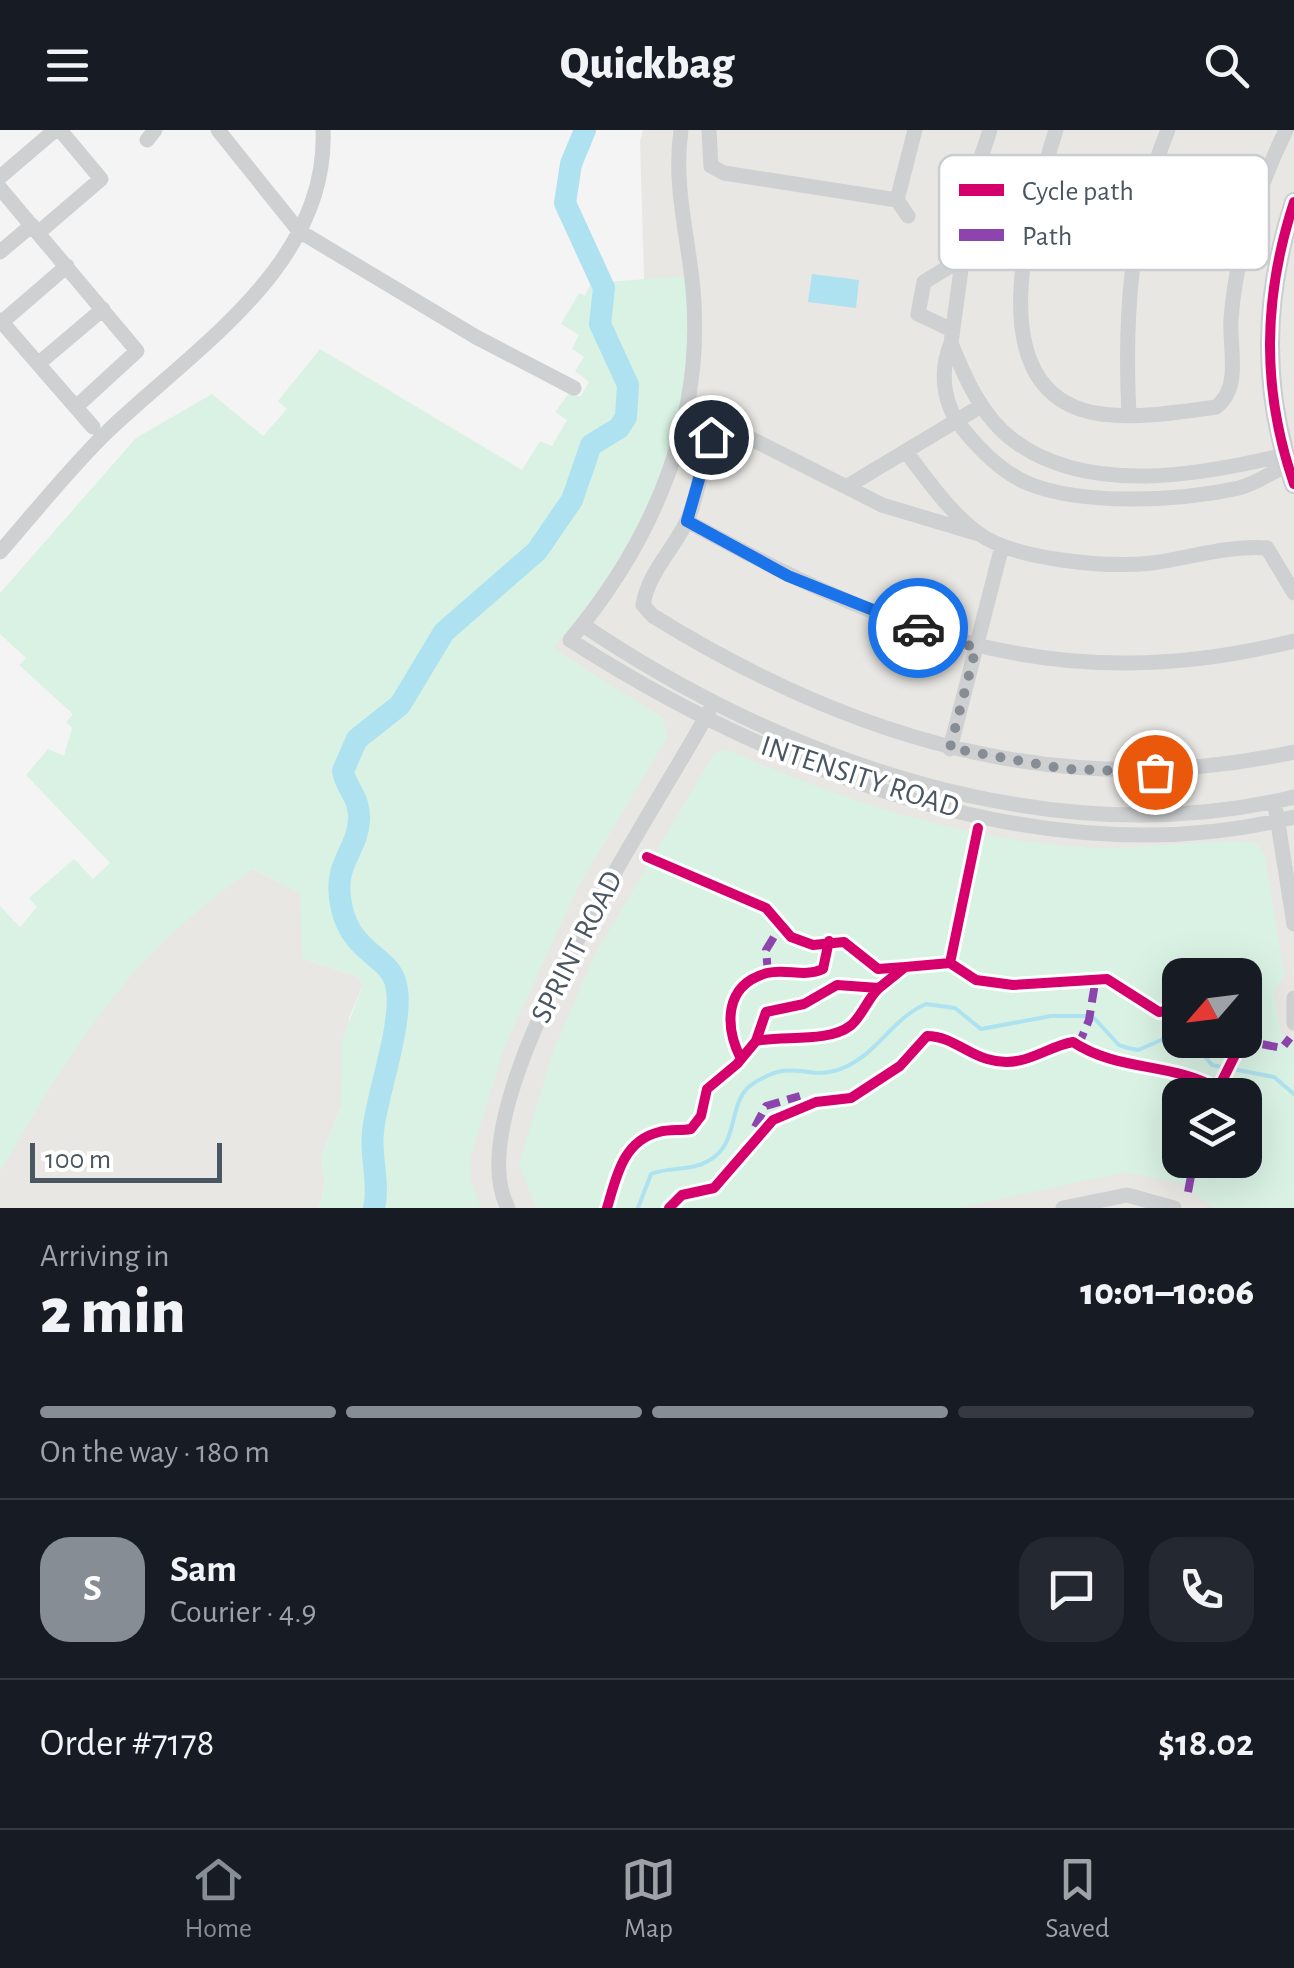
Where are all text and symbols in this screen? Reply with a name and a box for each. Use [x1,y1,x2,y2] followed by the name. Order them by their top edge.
[40,38,95,93] icon: menu
[1199,38,1254,93] icon: search
[560,42,734,87] text: Quickbag
[939,155,1269,270] legend
[1022,178,1134,206] text: Cycle path
[1022,223,1072,251] text: Path
[669,395,754,480] pin
[684,410,739,465] icon: home
[868,578,968,678] courier
[891,601,946,656] icon: car
[1113,730,1198,815] pin
[757,731,963,823] street label: INTENSITY ROAD
[1128,745,1183,800] icon: bag
[526,866,628,1028] street label: SPRINT ROAD
[1162,958,1262,1058] north arrow
[1162,958,1262,1178] map controls
[1162,1078,1262,1178] button: layers
[30,1138,222,1182] scale bar
[45,1146,111,1174] text: 100 m
[40,1240,169,1272] text: Arriving in
[1080,1274,1254,1312] text: 10:01–10:06
[40,1280,186,1345] text: 2 min
[40,1436,270,1468] text: On the way · 180 m
[1019,1537,1124,1642] button: chat
[1149,1537,1254,1642] button: phone
[170,1551,237,1589] text: Sam
[83,1570,102,1608] text: S
[170,1596,317,1628] text: Courier · 4.9
[40,1725,215,1763] text: Order #7178
[1158,1725,1254,1763] text: $18.02
[185,1852,252,1946] tab: Home
[621,1852,676,1946] tab: Map
[1045,1852,1109,1946] tab: Saved

